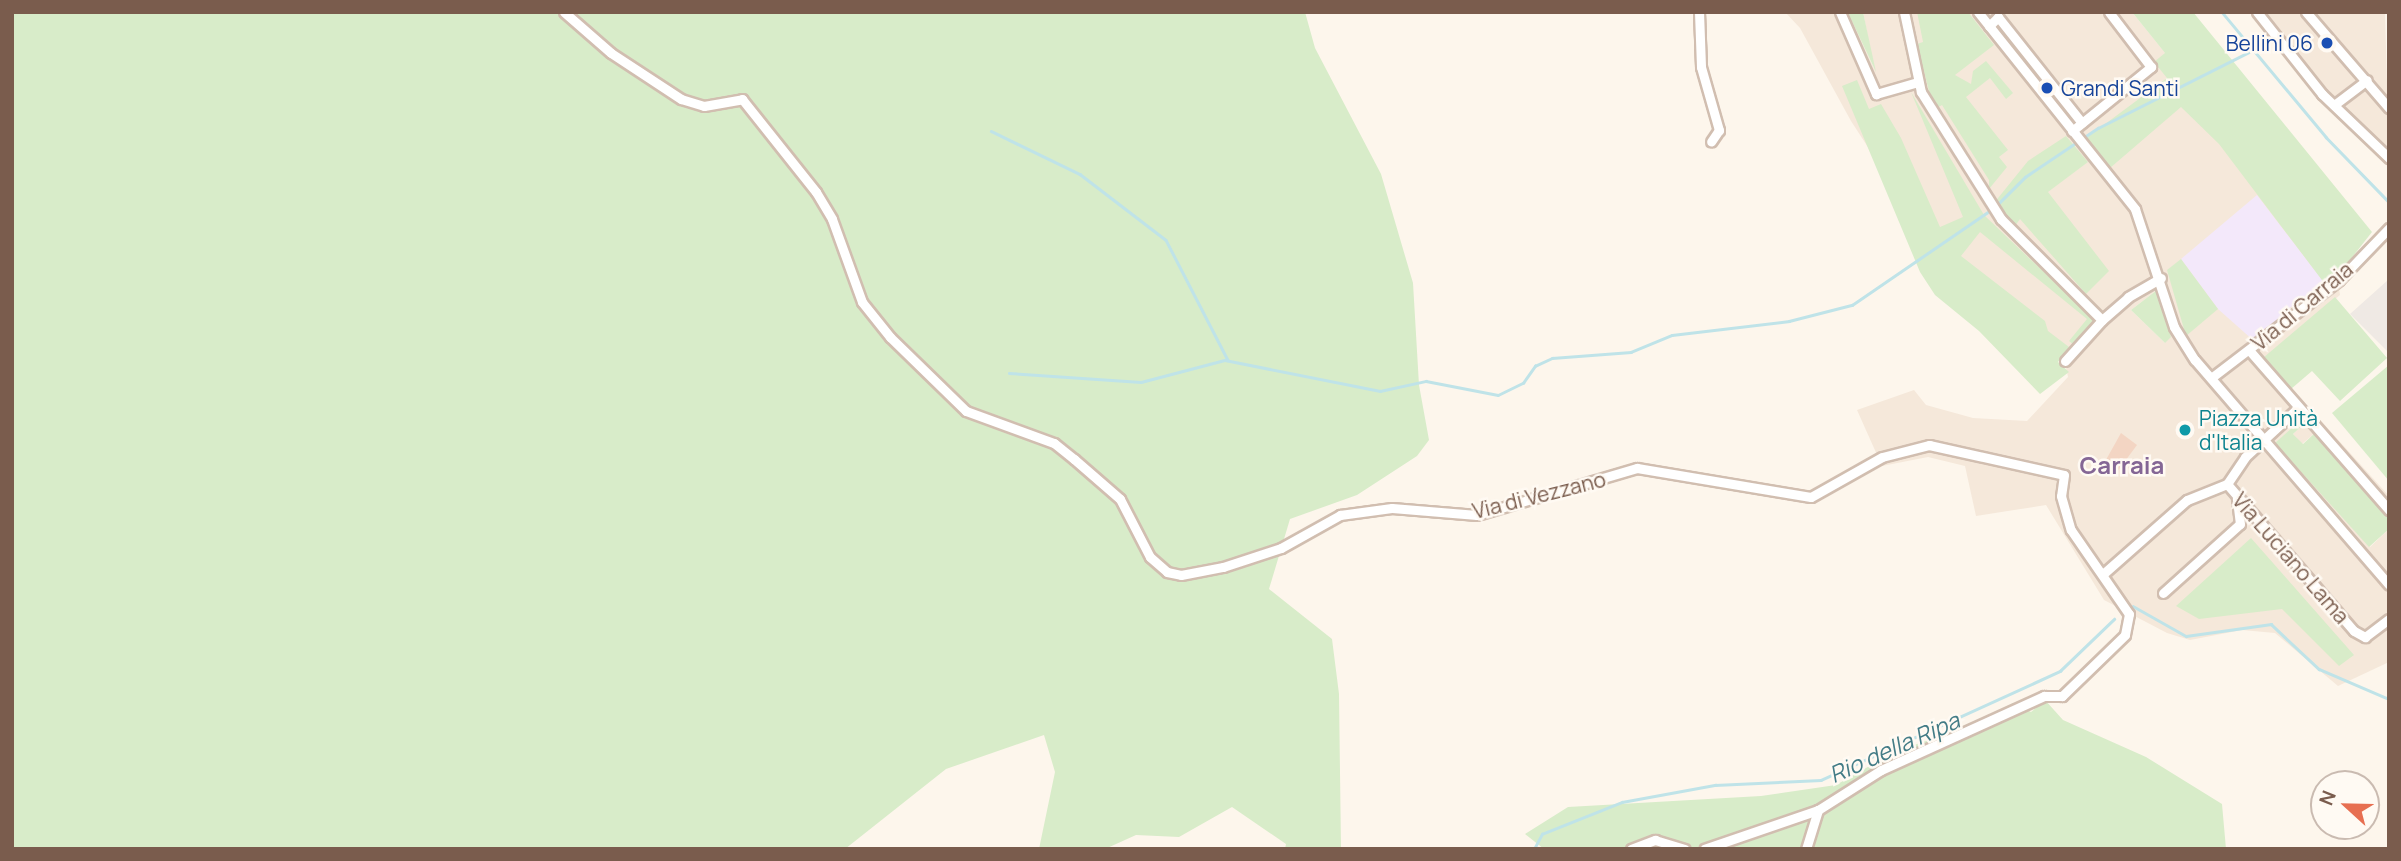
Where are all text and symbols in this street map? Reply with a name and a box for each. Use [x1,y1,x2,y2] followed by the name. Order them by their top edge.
[2226,30,2313,56] place label: Bellini 06
[2319,35,2335,51] marker: Bellini 06
[2061,75,2179,101] place label: Grandi Santi
[2039,80,2055,96] marker: Grandi Santi
[2246,256,2358,356] street label: Via di Carraia
[2199,405,2318,455] place label: Piazza Unità d'Italia
[2177,422,2193,438] marker: Piazza Unità d'Italia
[2080,451,2164,479] district label: Carraia
[1470,466,1608,524] street label: Via di Vezzano
[2227,487,2355,629] street label: Via Luciano Lama
[1825,706,1963,788] water label: Rio della Ripa
[2310,770,2380,840] north arrow
[2313,787,2342,809] text: N

